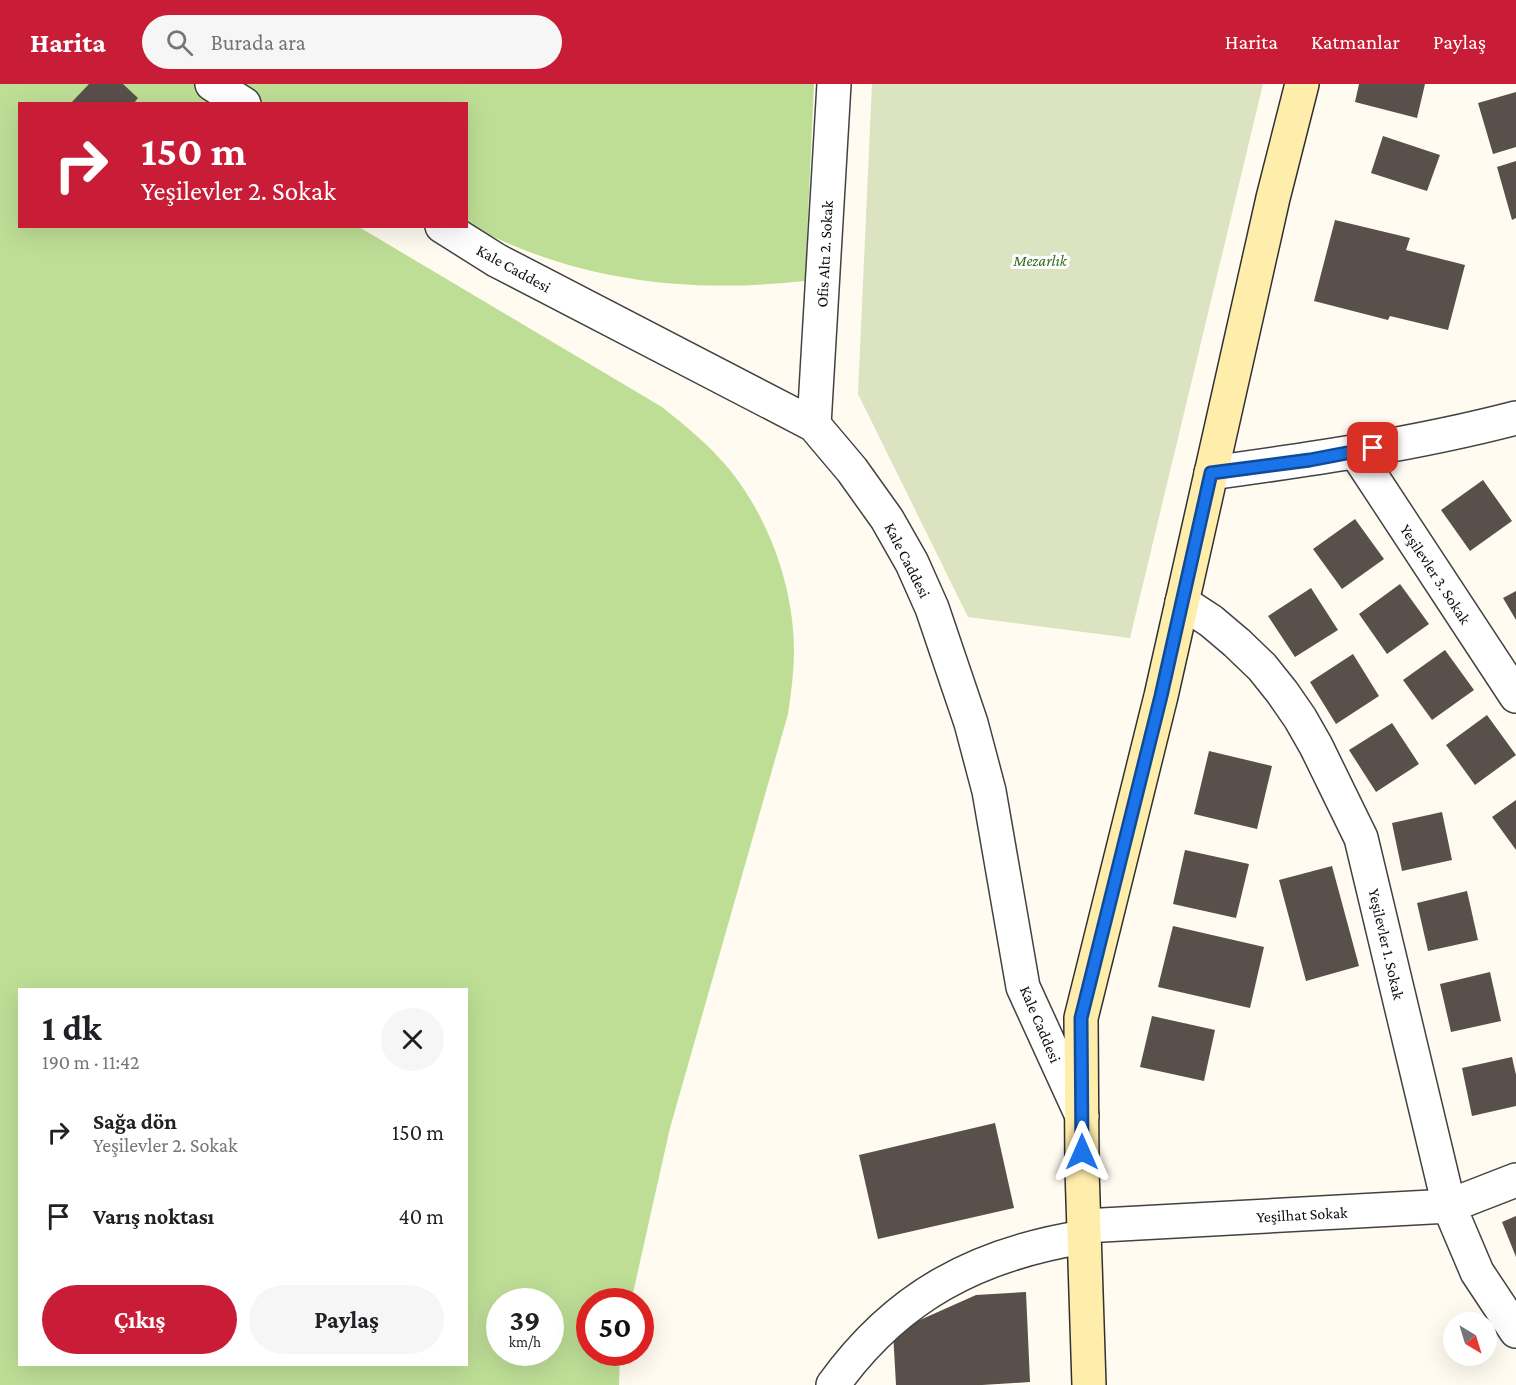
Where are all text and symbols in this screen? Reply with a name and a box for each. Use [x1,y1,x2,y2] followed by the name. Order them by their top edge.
[142,15,562,69] search box
[163,26,196,59] icon: search
[30,27,106,58] text: Harita
[211,30,306,55] text: Burada ara
[1225,30,1278,54] text: Harita
[1311,30,1400,54] text: Katmanlar
[1433,30,1486,54] text: Paylaş
[42,126,120,204] icon: right
[141,127,246,174] text: 150 m
[141,176,336,206] text: Yeşilevler 2. Sokak
[813,200,836,308] street label: Ofis Altı 2. Sokak
[474,241,554,296] street label: Kale Caddesi
[1012,252,1068,269] park label: Mezarlık
[1347,422,1398,473] pin
[1356,431,1389,464] icon: arrive
[881,520,934,601] street label: Kale Caddesi
[1396,521,1474,628] street label: Yeşilevler 3. Sokak
[1365,887,1408,1002] street label: Yeşilevler 1. Sokak
[1017,983,1064,1065] street label: Kale Caddesi
[42,1008,102,1048] text: 1 dk
[381,1008,444,1071] button: close
[42,1051,140,1073] text: 190 m · 11:42
[93,1109,177,1134] text: Sağa dön
[42,1116,75,1149] icon: right
[392,1120,444,1145] text: 150 m
[1050,1120,1114,1184] position arrow
[93,1134,238,1156] text: Yeşilevler 2. Sokak
[42,1200,75,1233] icon: arrive
[93,1204,214,1229] text: Varış noktası
[399,1204,444,1229] text: 40 m
[1256,1204,1349,1226] street label: Yeşilhat Sokak
[42,1285,237,1354] button: Çıkış
[249,1285,444,1354] button: Paylaş
[576,1288,654,1366] speed limit sign: 50
[509,1303,541,1336] text: 39
[1443,1312,1497,1366] north arrow
[1443,1312,1497,1366] map controls
[509,1334,541,1350] text: km/h

